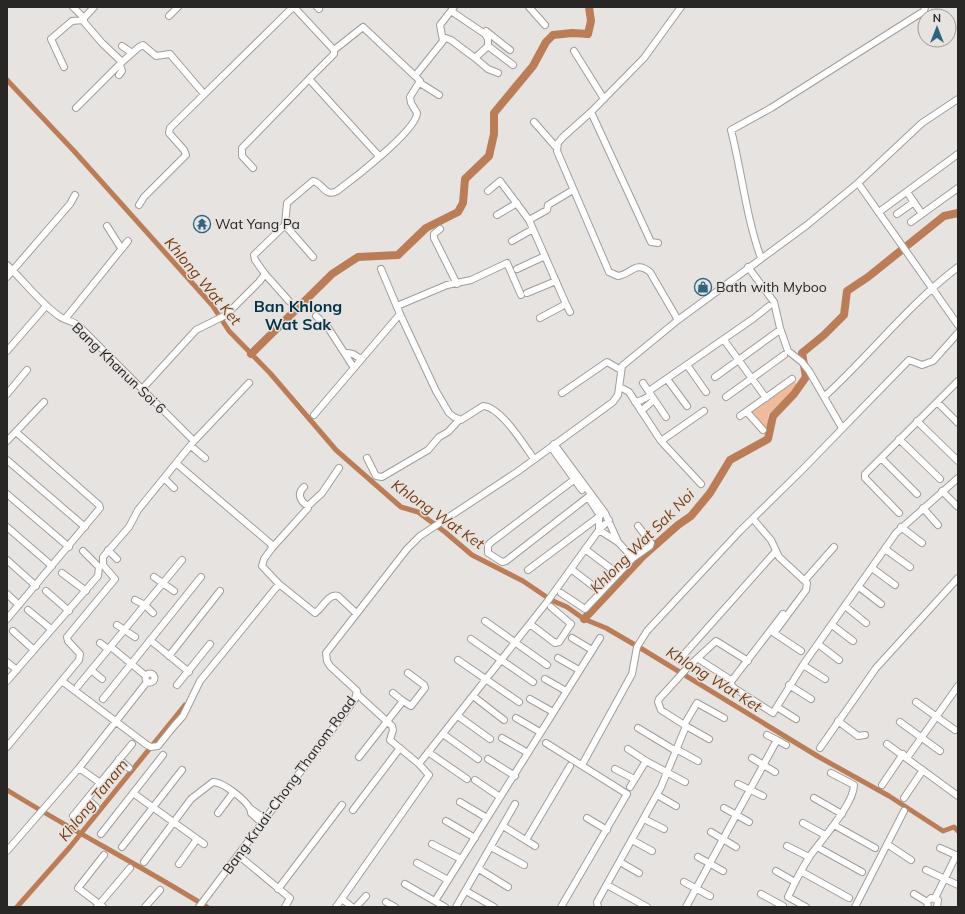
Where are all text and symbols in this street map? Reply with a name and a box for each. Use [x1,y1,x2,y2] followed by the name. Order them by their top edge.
[917,8,957,48] north arrow
[933,11,941,25] text: N
[192,214,212,234] temple icon: Wat Yang Pa
[215,215,300,233] place label: Wat Yang Pa
[161,233,246,329] water label: Khlong Wat Ket
[693,277,713,297] shop icon: Bath with Myboo
[716,278,827,296] place label: Bath with Myboo
[254,296,342,334] district label: Ban Khlong Wat Sak
[68,318,170,418] street label: Bang Khanun Soi 6
[388,475,489,553] water label: Khlong Wat Ket
[586,485,698,597] water label: Khlong Wat Sak Noi
[663,642,766,716] water label: Khlong Wat Ket
[218,693,360,877] street label: Bang Kruai-Chong Thanom Road
[54,755,132,845] water label: Khlong Tanam

